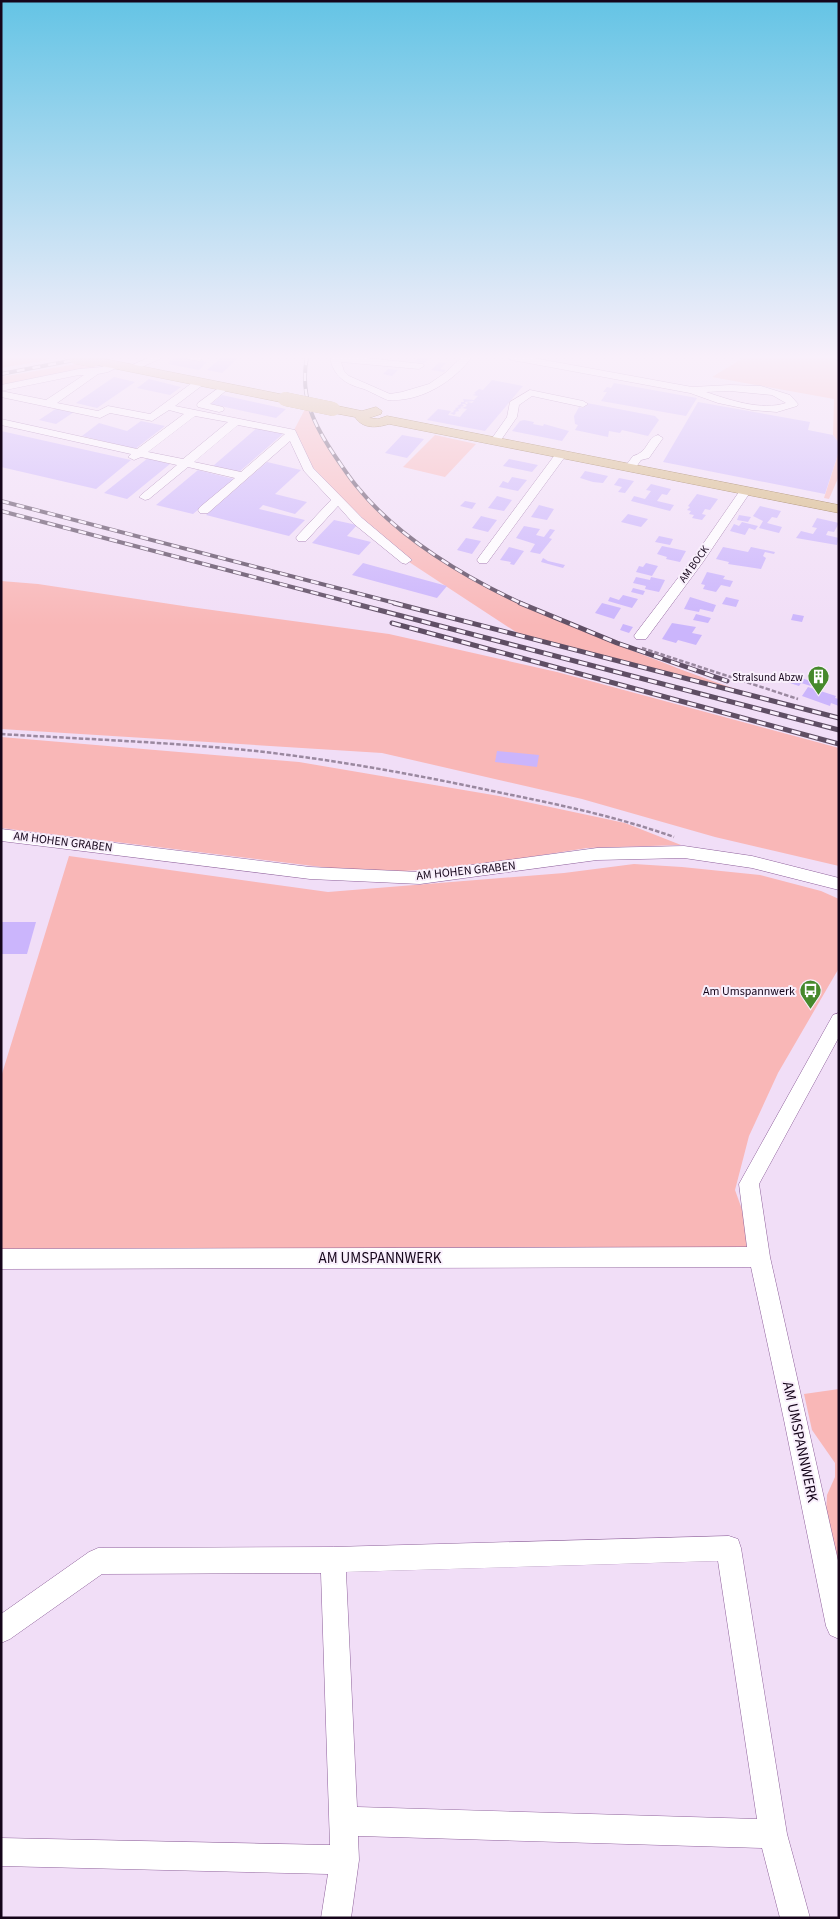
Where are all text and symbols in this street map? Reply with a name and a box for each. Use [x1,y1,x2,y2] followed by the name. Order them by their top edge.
[675,542,713,586] street label: AM BOCK
[807,665,831,696] building icon: Stralsund Abzw
[732,670,803,685] place label: Stralsund Abzw
[13,827,113,857] street label: AM HOHEN GRABEN
[416,857,516,885] street label: AM HOHEN GRABEN
[799,979,823,1010] bus stop icon: Am Umspannwerk
[703,983,795,1000] place label: Am Umspannwerk
[319,1248,442,1269] street label: AM UMSPANNWERK
[777,1380,823,1505] street label: AM UMSPANNWERK

